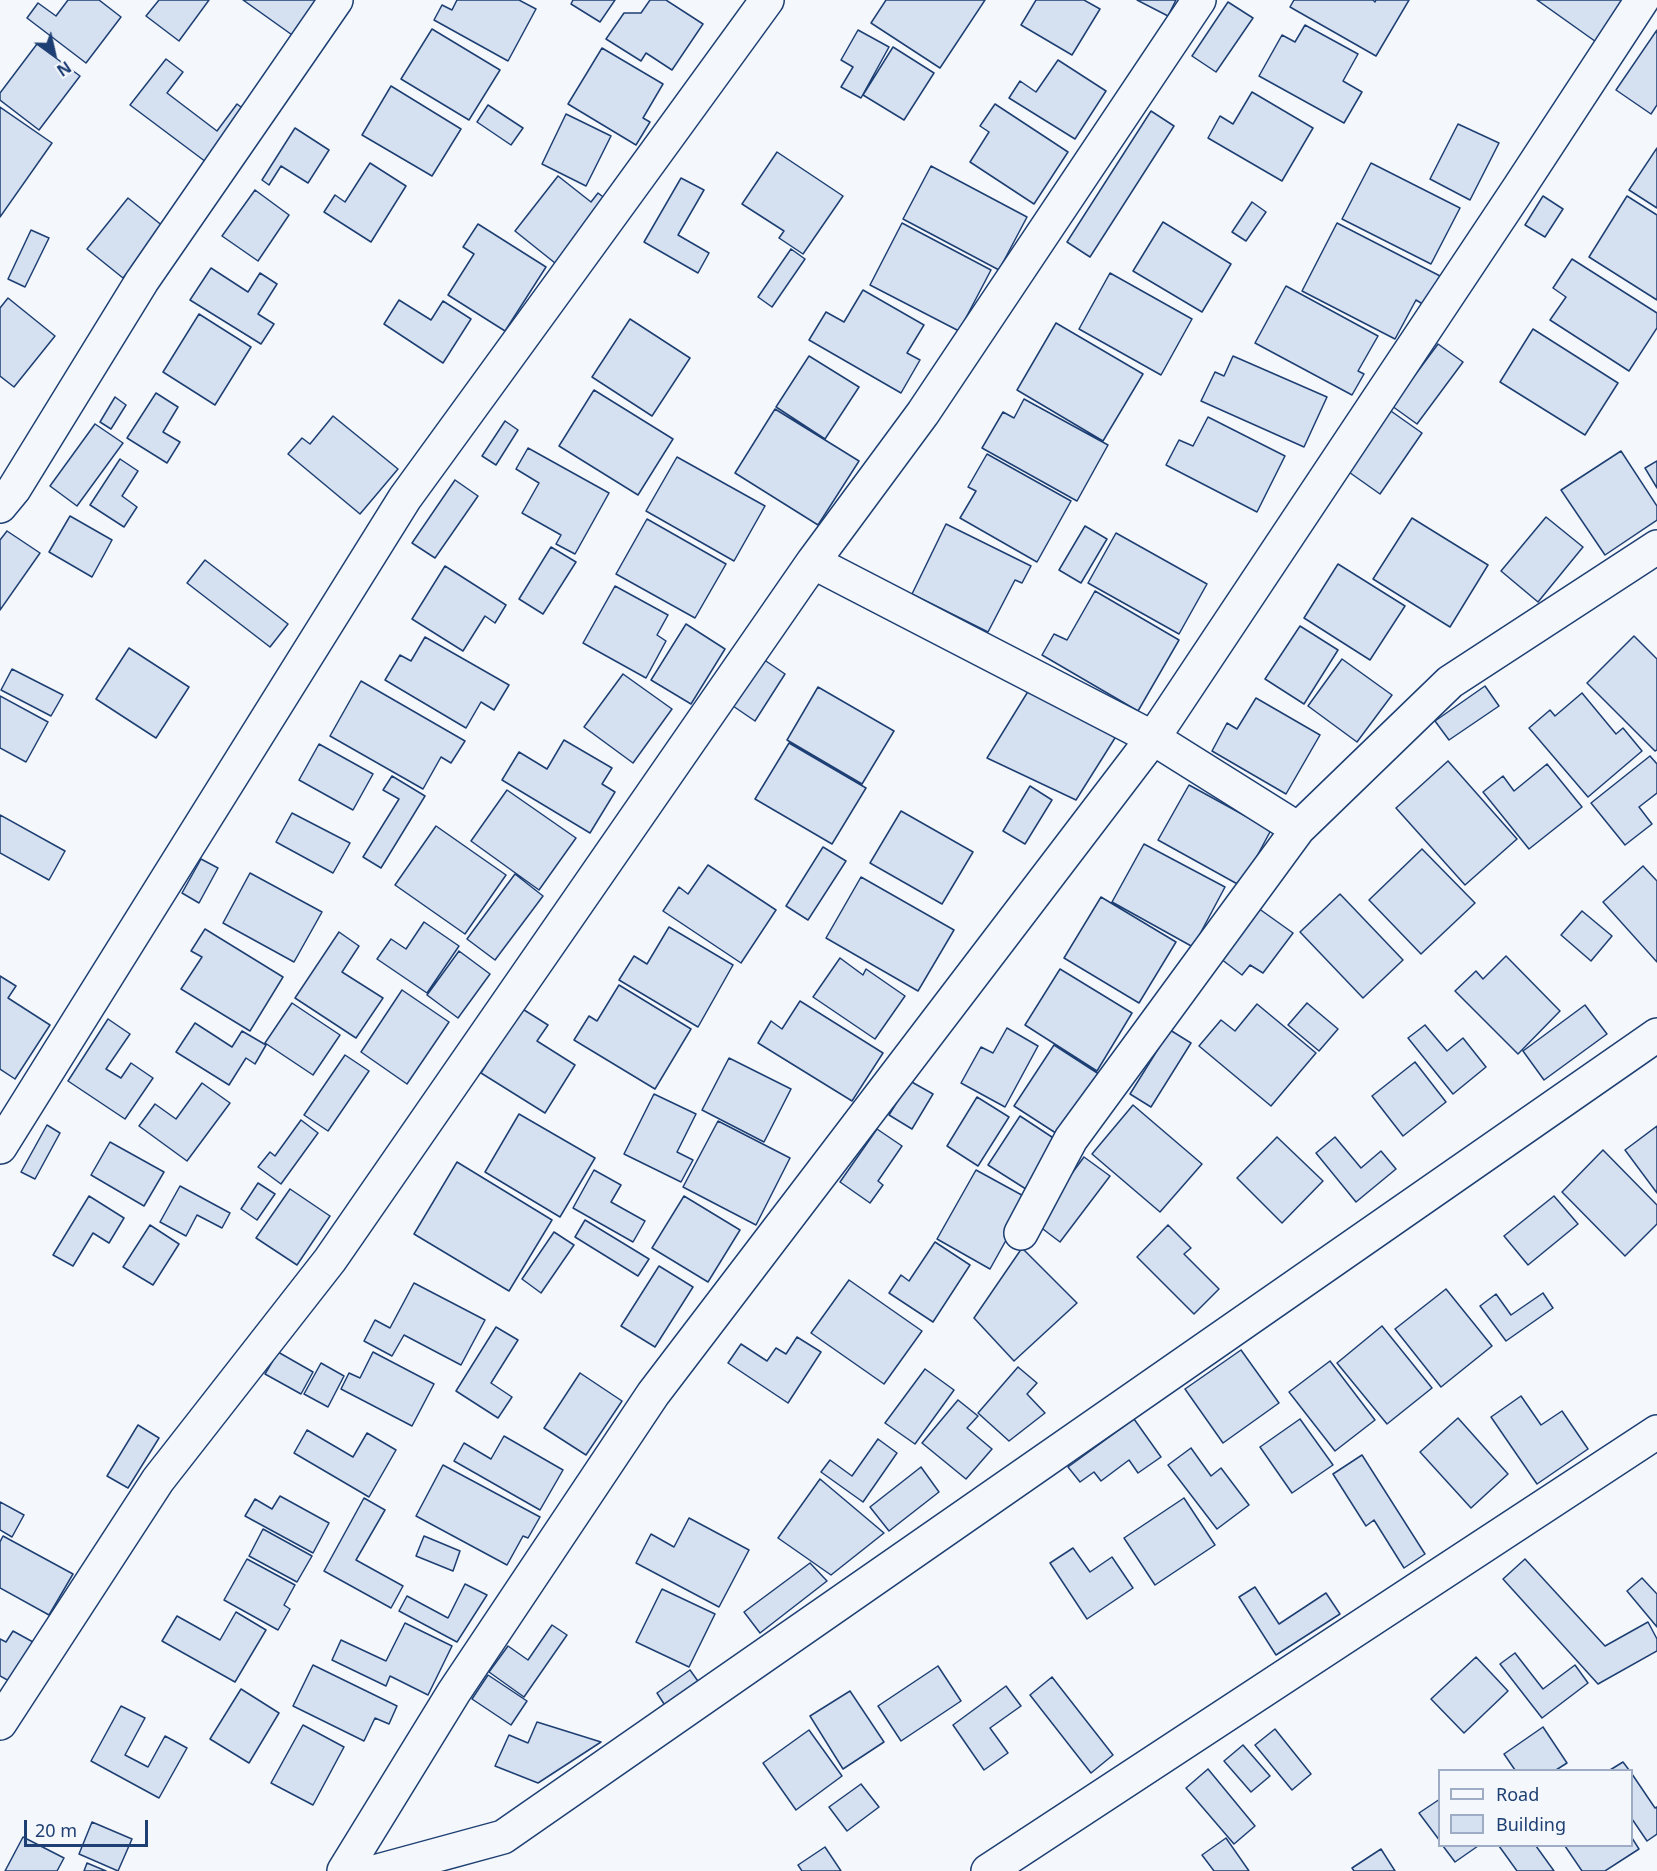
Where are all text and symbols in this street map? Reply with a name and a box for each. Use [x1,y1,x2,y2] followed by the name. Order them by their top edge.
[24,24,84,84] north arrow
[53,56,76,82] text: N
[1438,1769,1633,1847] legend
[1496,1782,1539,1806] text: Road
[27,1808,152,1846] scale bar
[1496,1812,1566,1836] text: Building
[35,1818,77,1842] text: 20 m

